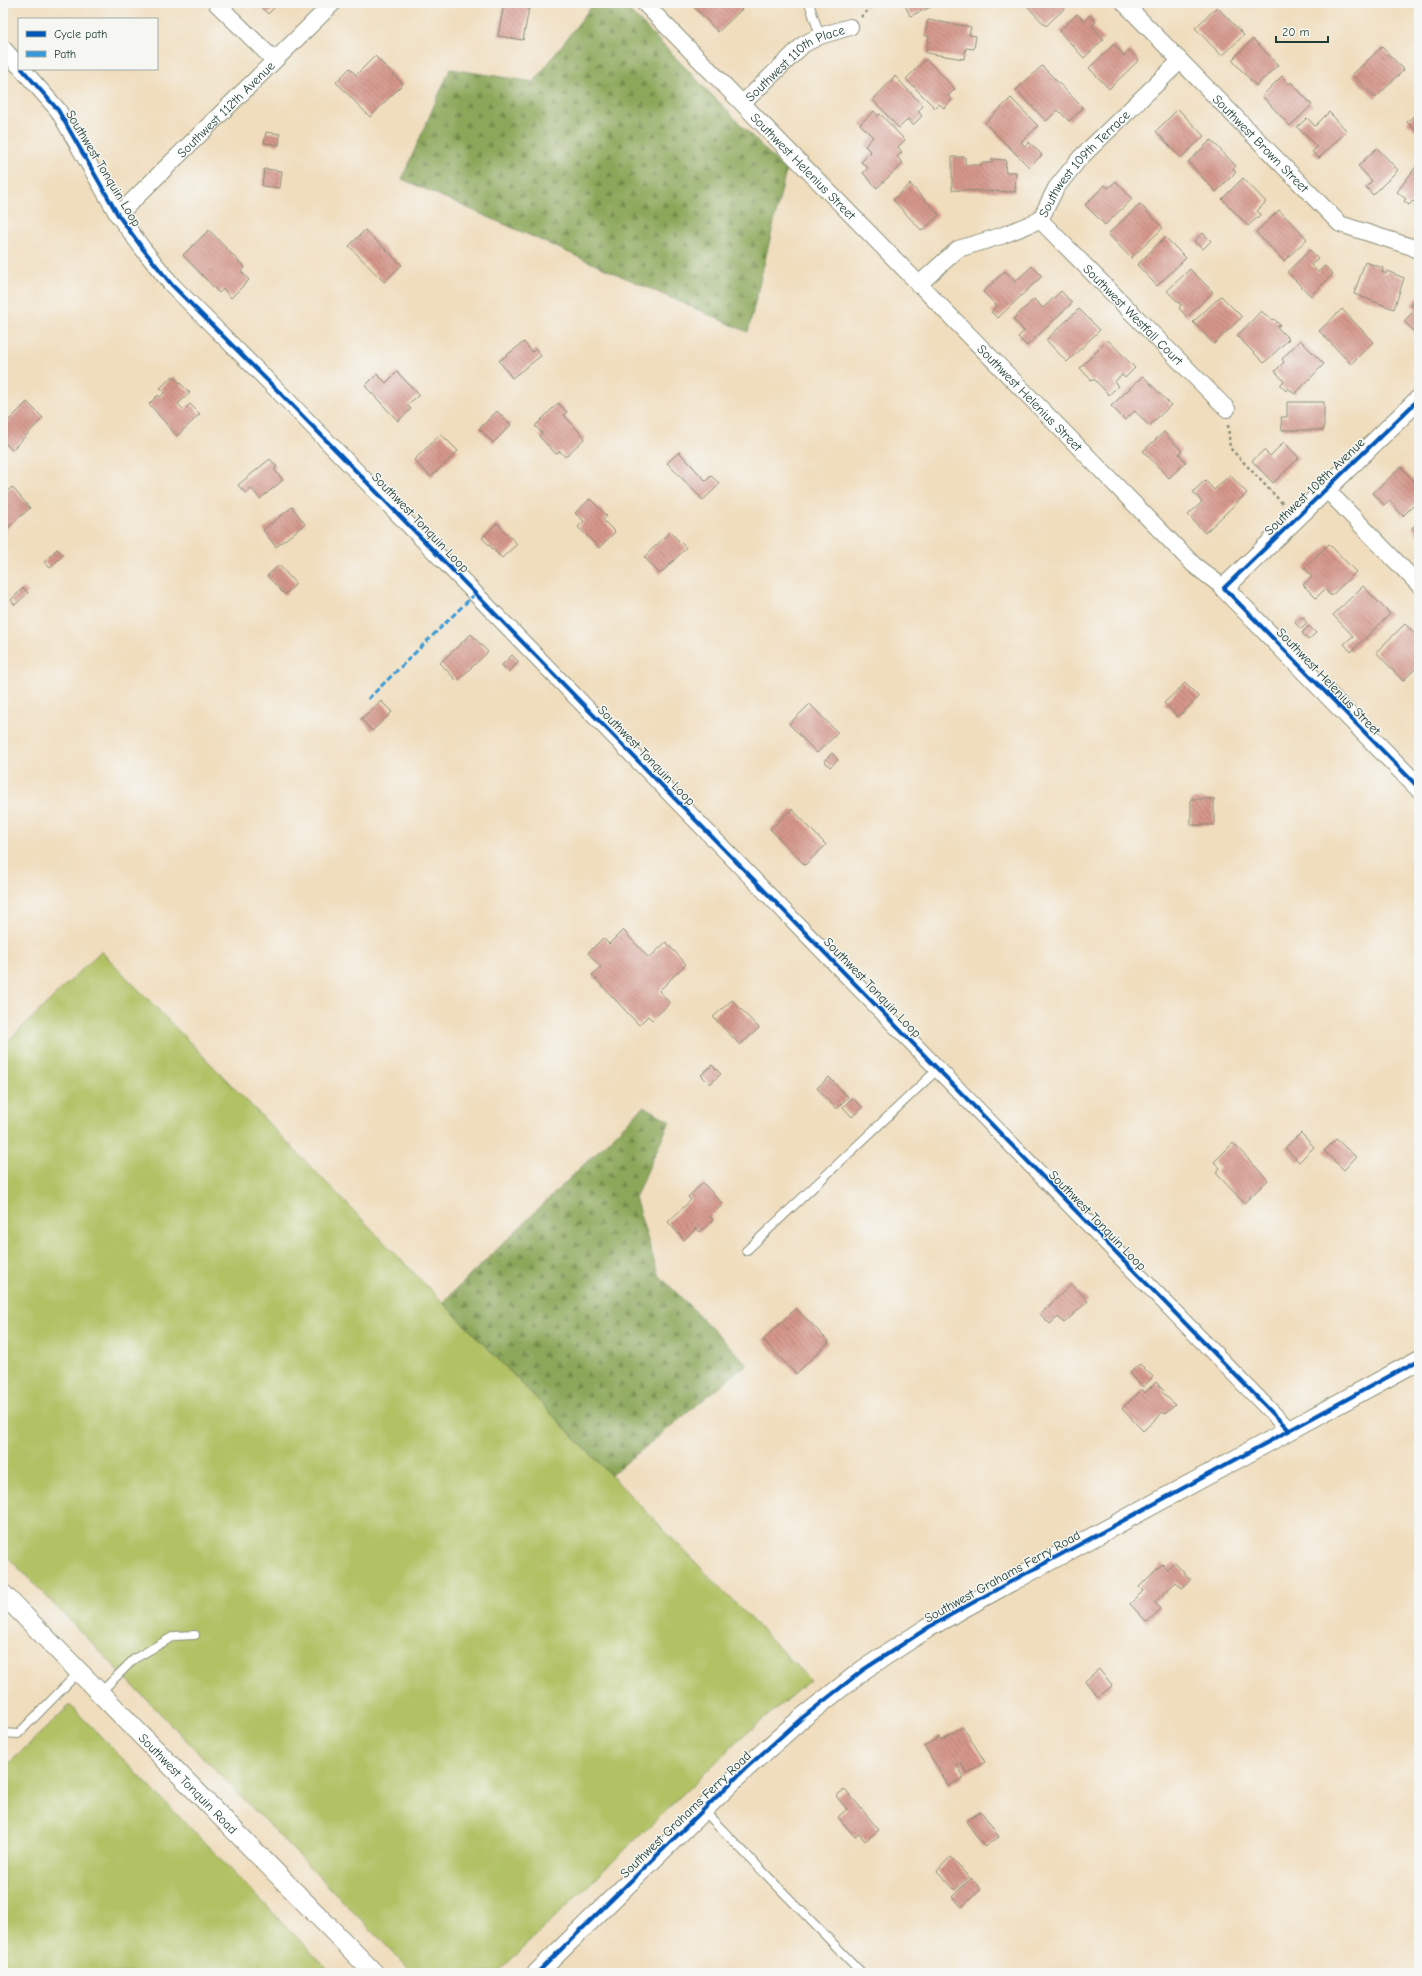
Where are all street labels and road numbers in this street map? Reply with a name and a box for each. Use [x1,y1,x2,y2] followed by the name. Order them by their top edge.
[742,22,847,105] street label: Southwest 110th Place
[174,58,278,161] street label: Southwest 112th Avenue
[1210,92,1313,196] street label: Southwest Brown Street
[63,107,144,229] street label: Southwest Tonquin Loop
[1036,107,1133,220] street label: Southwest 109th Terrace
[748,110,860,224] street label: Southwest Helenius Street
[1080,261,1187,369] street label: Southwest Westfall Court
[974,341,1086,455] street label: Southwest Helenius Street
[1261,434,1368,538] street label: Southwest 108th Avenue
[369,469,472,576] street label: Southwest Tonquin Loop
[1273,625,1385,739] street label: Southwest Helenius Street
[595,702,698,809] street label: Southwest Tonquin Loop
[821,934,924,1041] street label: Southwest Tonquin Loop
[1046,1167,1149,1274] street label: Southwest Tonquin Loop
[922,1527,1083,1626] street label: Southwest Grahams Ferry Road
[136,1730,240,1837] street label: Southwest Tonquin Road
[617,1748,754,1881] street label: Southwest Grahams Ferry Road

